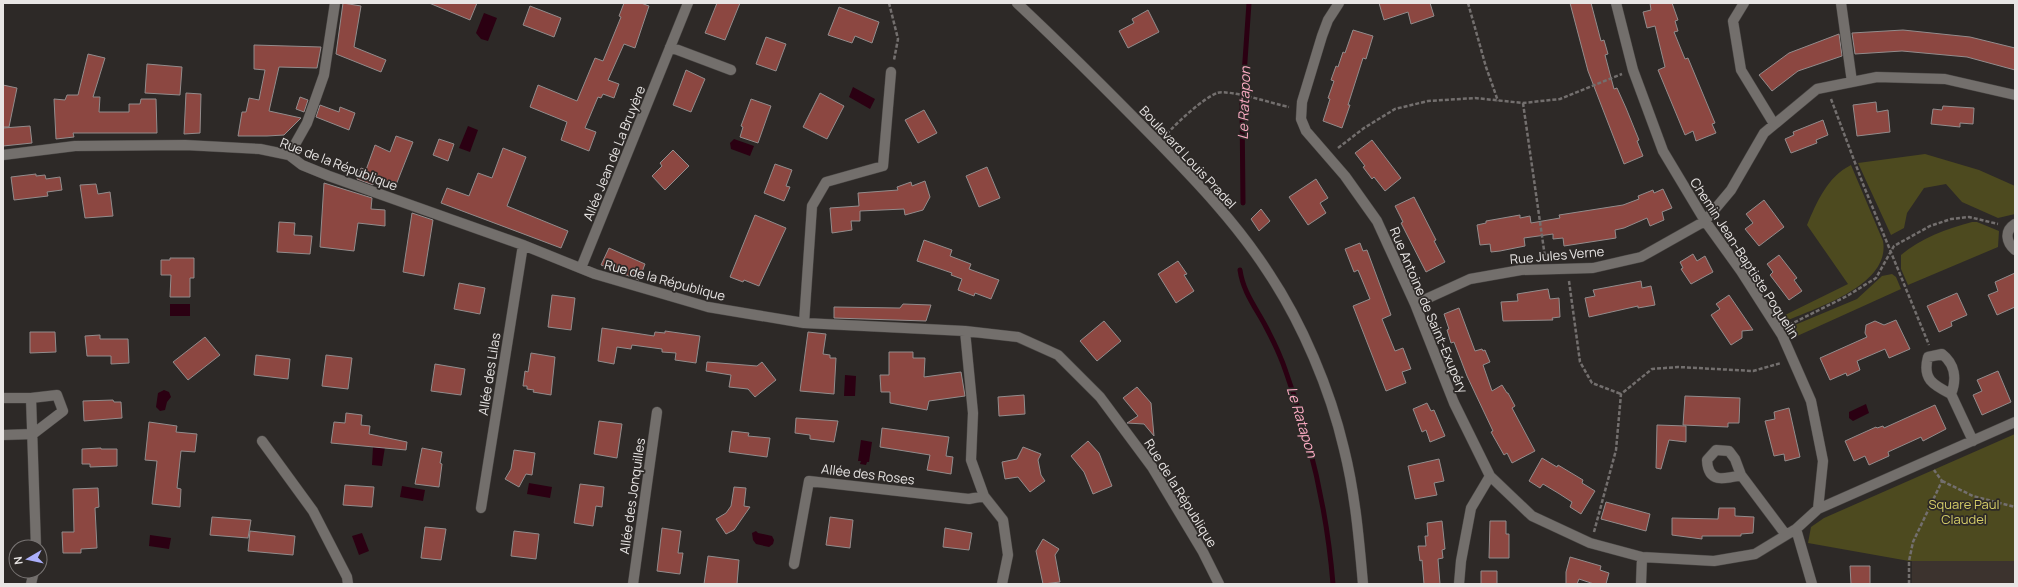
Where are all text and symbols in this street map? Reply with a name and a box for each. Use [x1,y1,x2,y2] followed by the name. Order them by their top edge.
[1233,65,1254,140] water label: Le Ratapon
[579,82,650,223] street label: Allée Jean de La Bruyère
[1136,102,1240,212] street label: Boulevard Louis Pradel
[278,133,401,195] street label: Rue de la République
[1686,174,1804,342] street label: Chemin Jean-Baptiste Poquelin
[1386,224,1472,396] street label: Rue Antoine de Saint-Exupéry
[1509,242,1605,268] street label: Rue Jules Verne
[602,255,728,305] street label: Rue de la République
[474,331,504,417] street label: Allée des Lilas
[1283,384,1322,460] water label: Le Ratapon
[1140,435,1222,551] street label: Rue de la République
[615,437,649,555] street label: Allée des Jonquilles
[820,459,916,489] street label: Allée des Roses
[1929,495,1999,528] park label: Square Paul Claudel
[8,539,48,579] north arrow
[10,555,26,566] text: N

